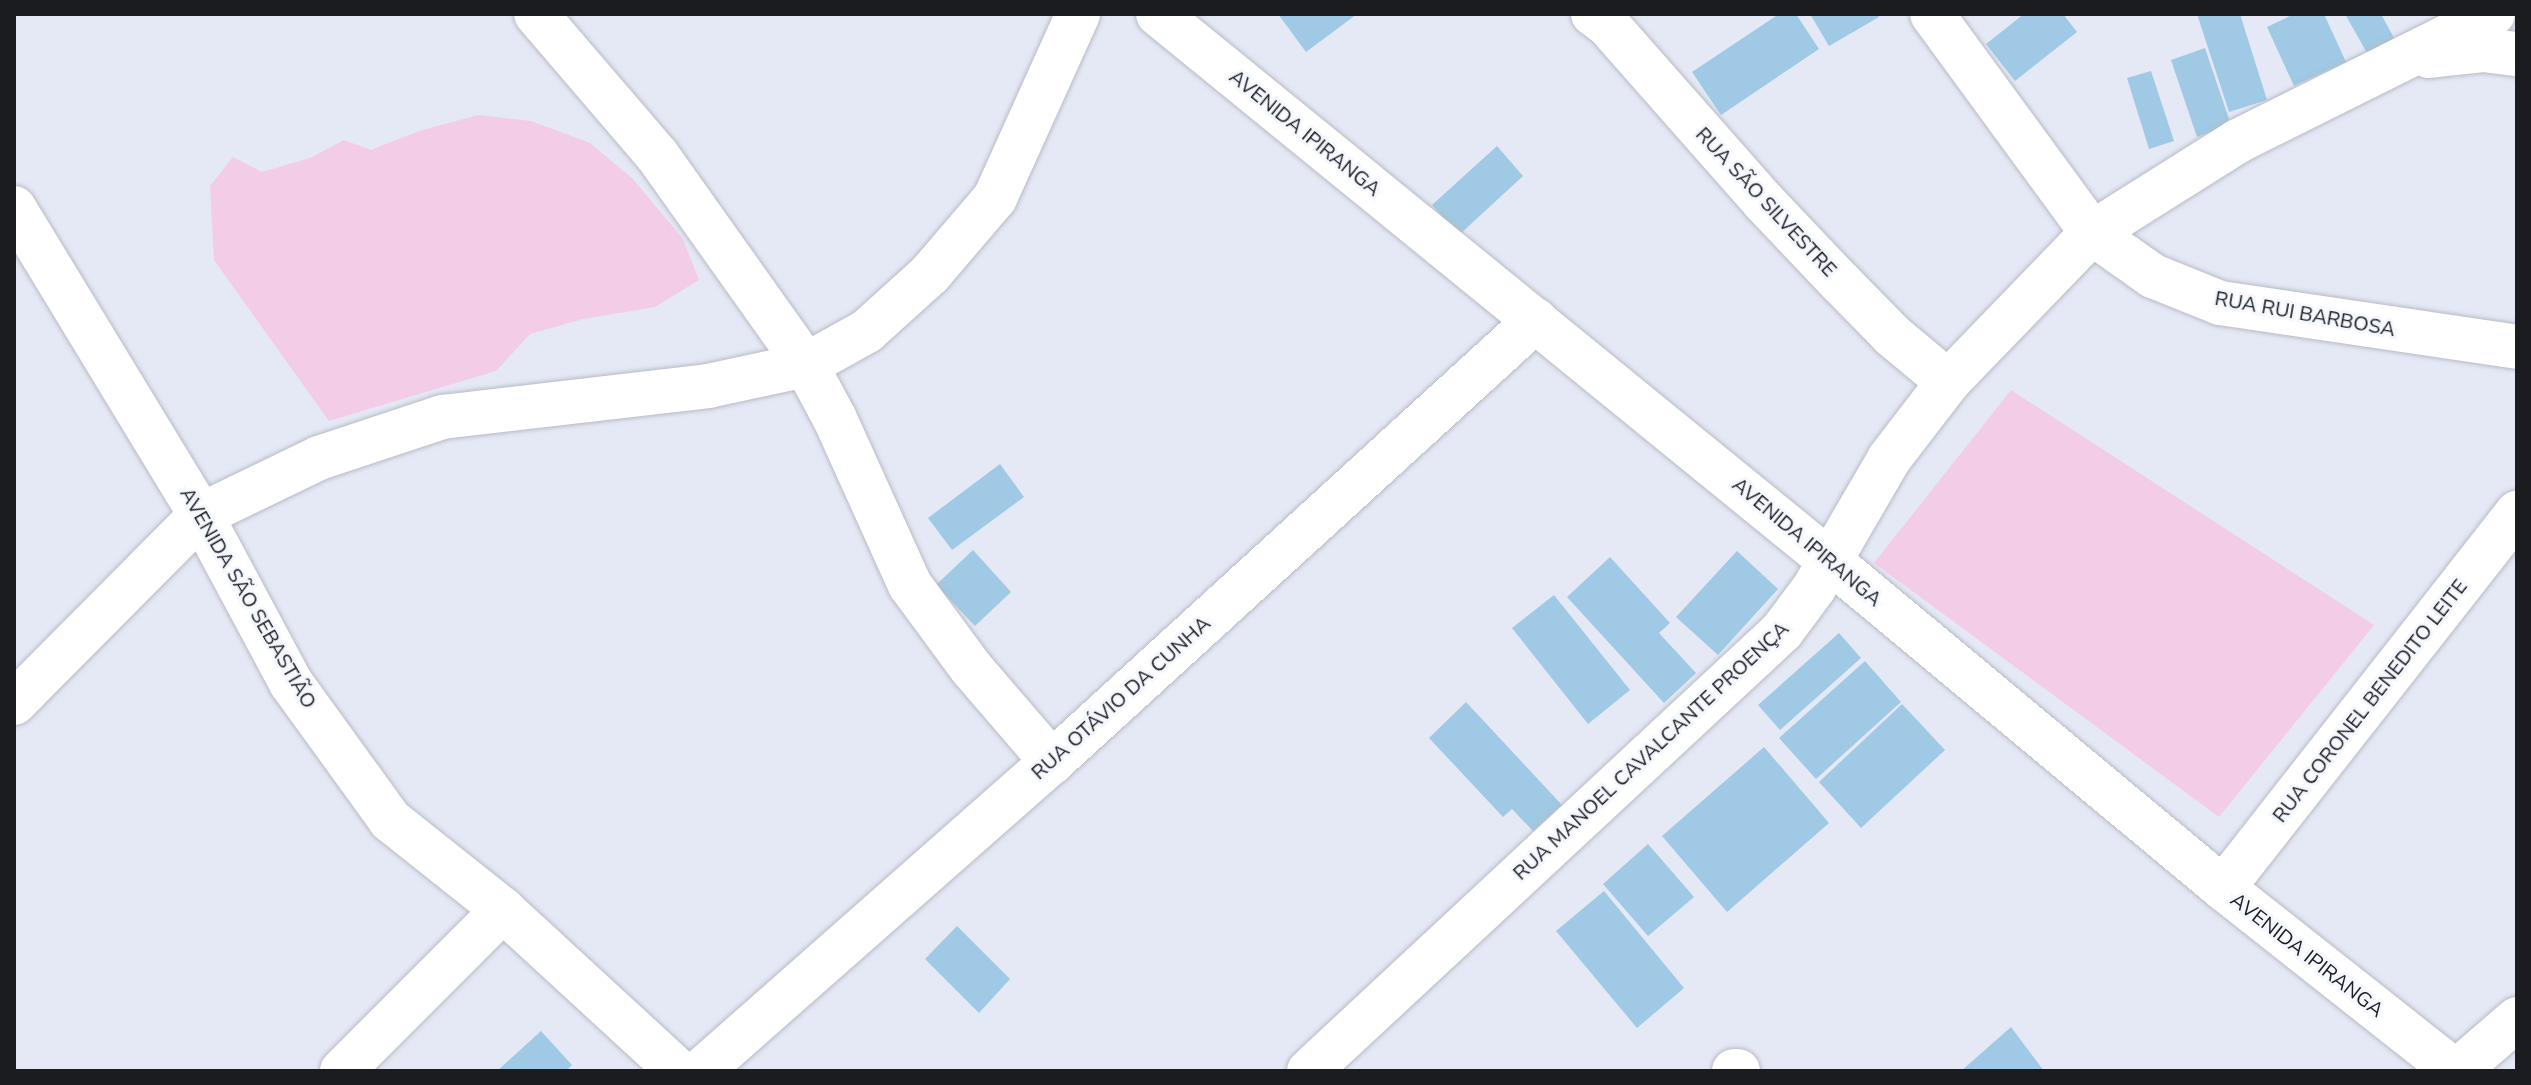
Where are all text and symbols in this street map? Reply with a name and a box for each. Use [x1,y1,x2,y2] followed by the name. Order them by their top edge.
[1225,65,1385,201] street label: AVENIDA IPIRANGA
[1691,122,1841,282] street label: RUA SÃO SILVESTRE
[2213,286,2397,342] street label: RUA RUI BARBOSA
[1727,472,1887,612] street label: AVENIDA IPIRANGA
[175,483,321,713] street label: AVENIDA SÃO SEBASTIÃO
[2268,575,2472,827] street label: RUA CORONEL BENEDITO LEITE
[1027,611,1215,785] street label: RUA OTÁVIO DA CUNHA
[1508,617,1794,885] street label: RUA MANOEL CAVALCANTE PROENÇA
[2226,888,2388,1022] street label: AVENIDA IPIRANGA

